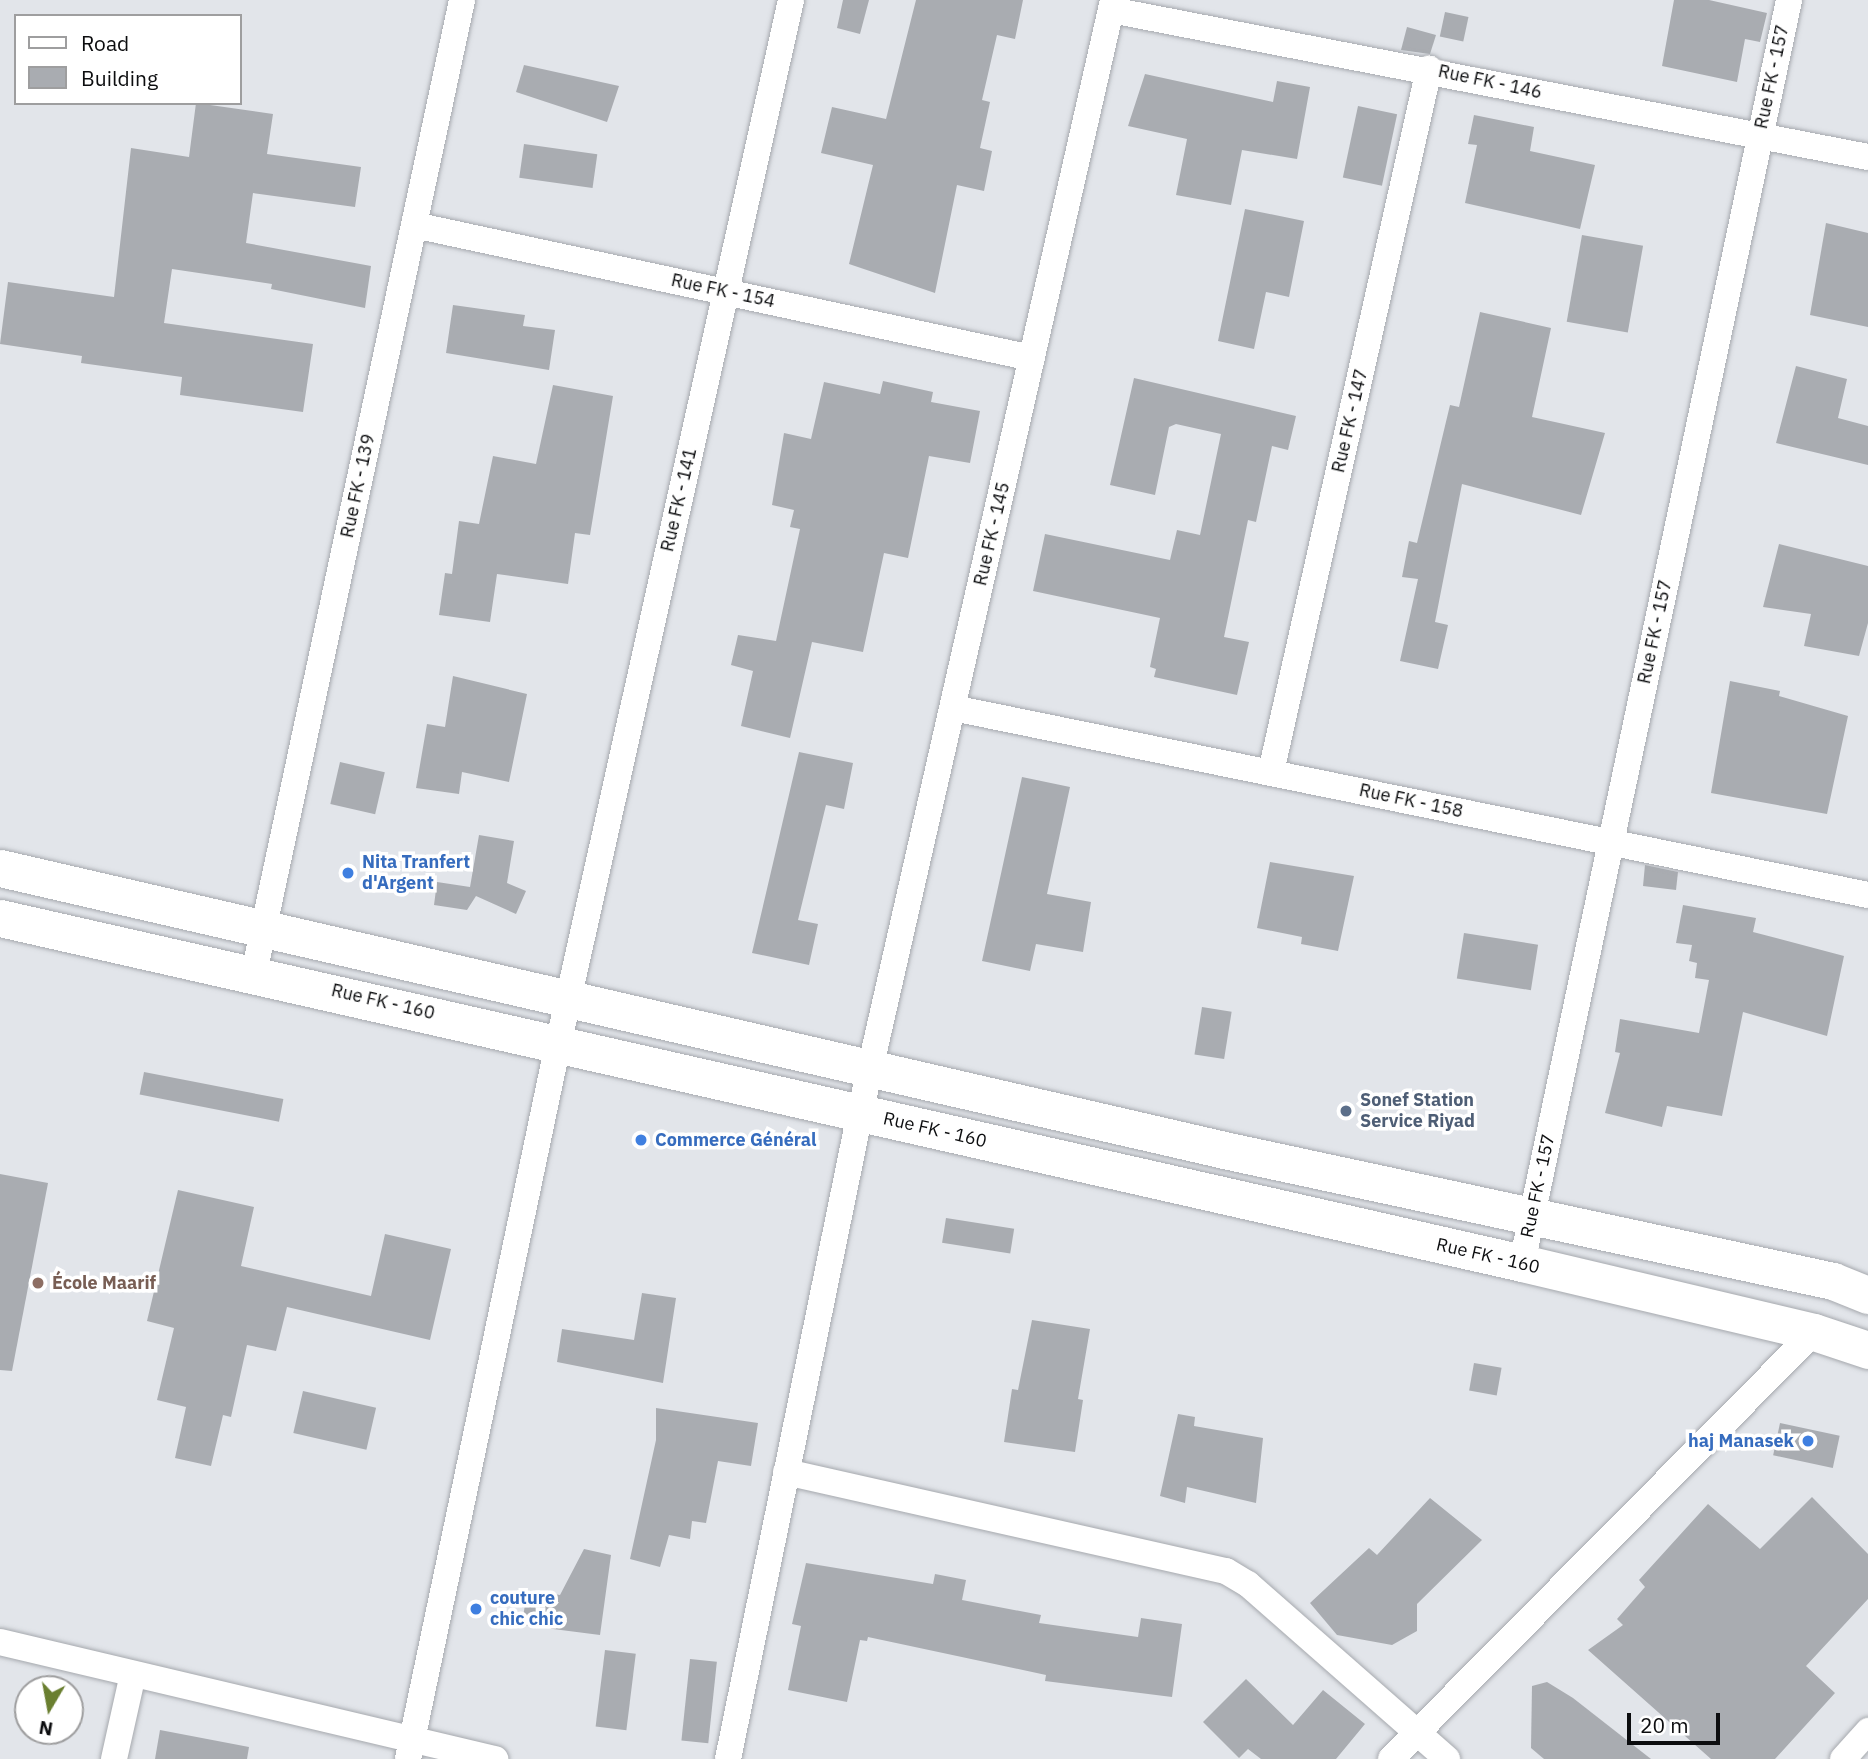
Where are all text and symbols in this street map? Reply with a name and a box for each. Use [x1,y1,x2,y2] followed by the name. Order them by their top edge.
[14,14,242,105] legend
[1750,23,1794,131] street label: Rue FK - 157
[81,29,129,57] text: Road
[1436,60,1544,104] street label: Rue FK - 146
[81,64,158,92] text: Building
[669,269,777,313] street label: Rue FK - 154
[1328,367,1372,475] street label: Rue FK - 147
[336,432,380,540] street label: Rue FK - 139
[657,446,701,554] street label: Rue FK - 141
[970,480,1014,588] street label: Rue FK - 145
[1633,578,1677,686] street label: Rue FK - 157
[1357,779,1465,823] street label: Rue FK - 158
[362,852,470,894] place label: Nita Tranfert d'Argent
[340,865,356,881] marker: Nita Tranfert d'Argent
[329,980,437,1024] street label: Rue FK - 160
[1360,1090,1475,1132] place label: Sonef Station Service Riyad
[1338,1103,1354,1119] marker: Sonef Station Service Riyad
[881,1108,989,1152] street label: Rue FK - 160
[655,1129,817,1151] place label: Commerce Général
[633,1132,649,1148] marker: Commerce Général
[1516,1132,1560,1240] street label: Rue FK - 157
[1434,1234,1542,1278] street label: Rue FK - 160
[52,1272,156,1294] place label: École Maarif
[30,1275,46,1291] marker: École Maarif
[1688,1430,1794,1452] place label: haj Manasek
[1800,1433,1816,1449] marker: haj Manasek
[490,1588,563,1630] place label: couture chic chic
[468,1601,484,1617] marker: couture chic chic
[14,1675,84,1745] north arrow
[1630,1700,1723,1744] scale bar
[1640,1711,1689,1739] text: 20 m
[37,1716,55,1742] text: N

